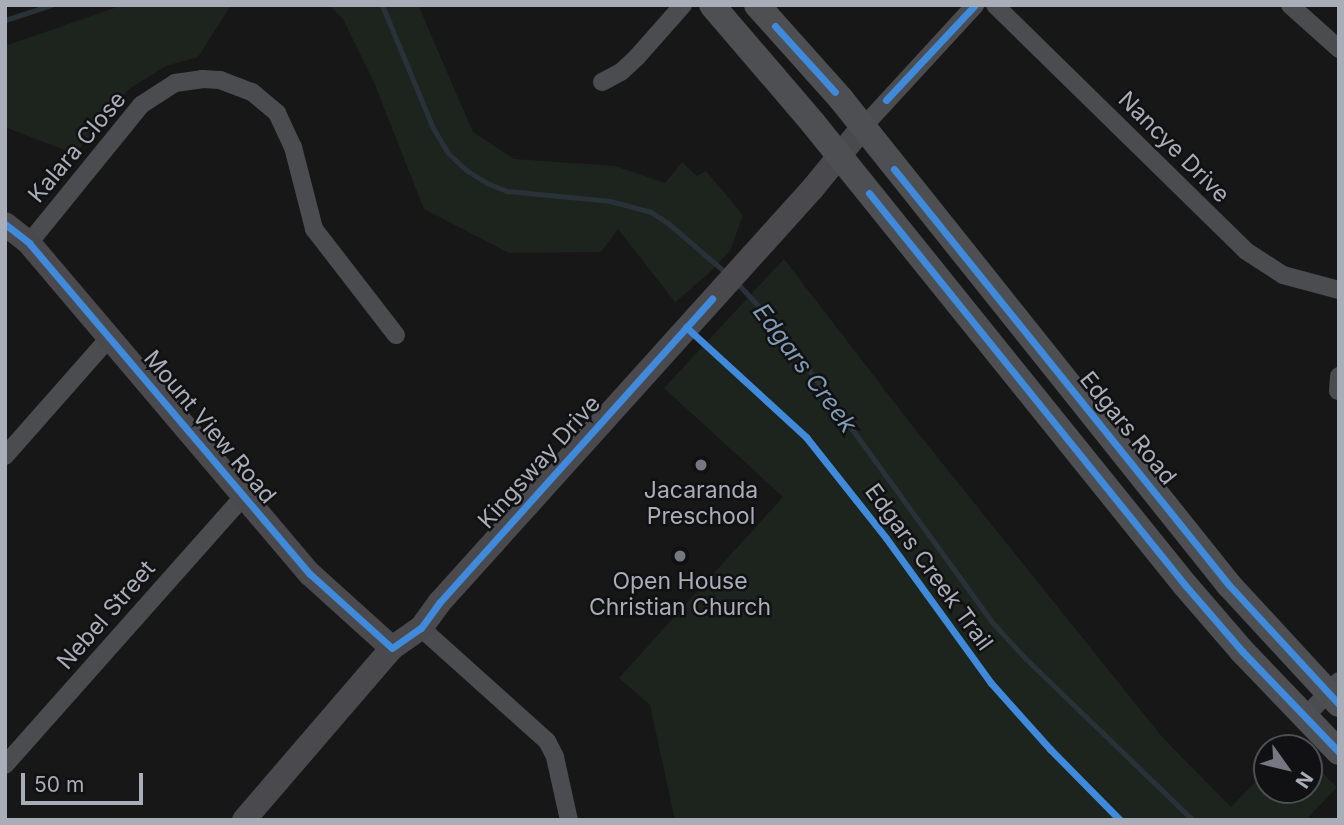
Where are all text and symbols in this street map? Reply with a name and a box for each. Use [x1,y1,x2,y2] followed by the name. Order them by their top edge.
[23,86,131,208] street label: Kalara Close
[1113,86,1235,208] street label: Nancye Drive
[747,298,863,438] water label: Edgars Creek
[138,345,282,509] street label: Mount View Road
[1074,366,1182,490] street label: Edgars Road
[472,390,606,534] street label: Kingsway Drive
[693,457,709,473] marker: Jacaranda Preschool
[644,476,758,530] place label: Jacaranda Preschool
[859,478,999,656] street label: Edgars Creek Trail
[672,548,688,564] marker: Open House Christian Church
[51,555,161,675] street label: Nebel Street
[589,567,771,621] place label: Open House Christian Church
[1253,734,1323,804] north arrow
[24,758,147,802] scale bar
[1291,767,1318,792] text: N
[34,772,84,797] text: 50 m

